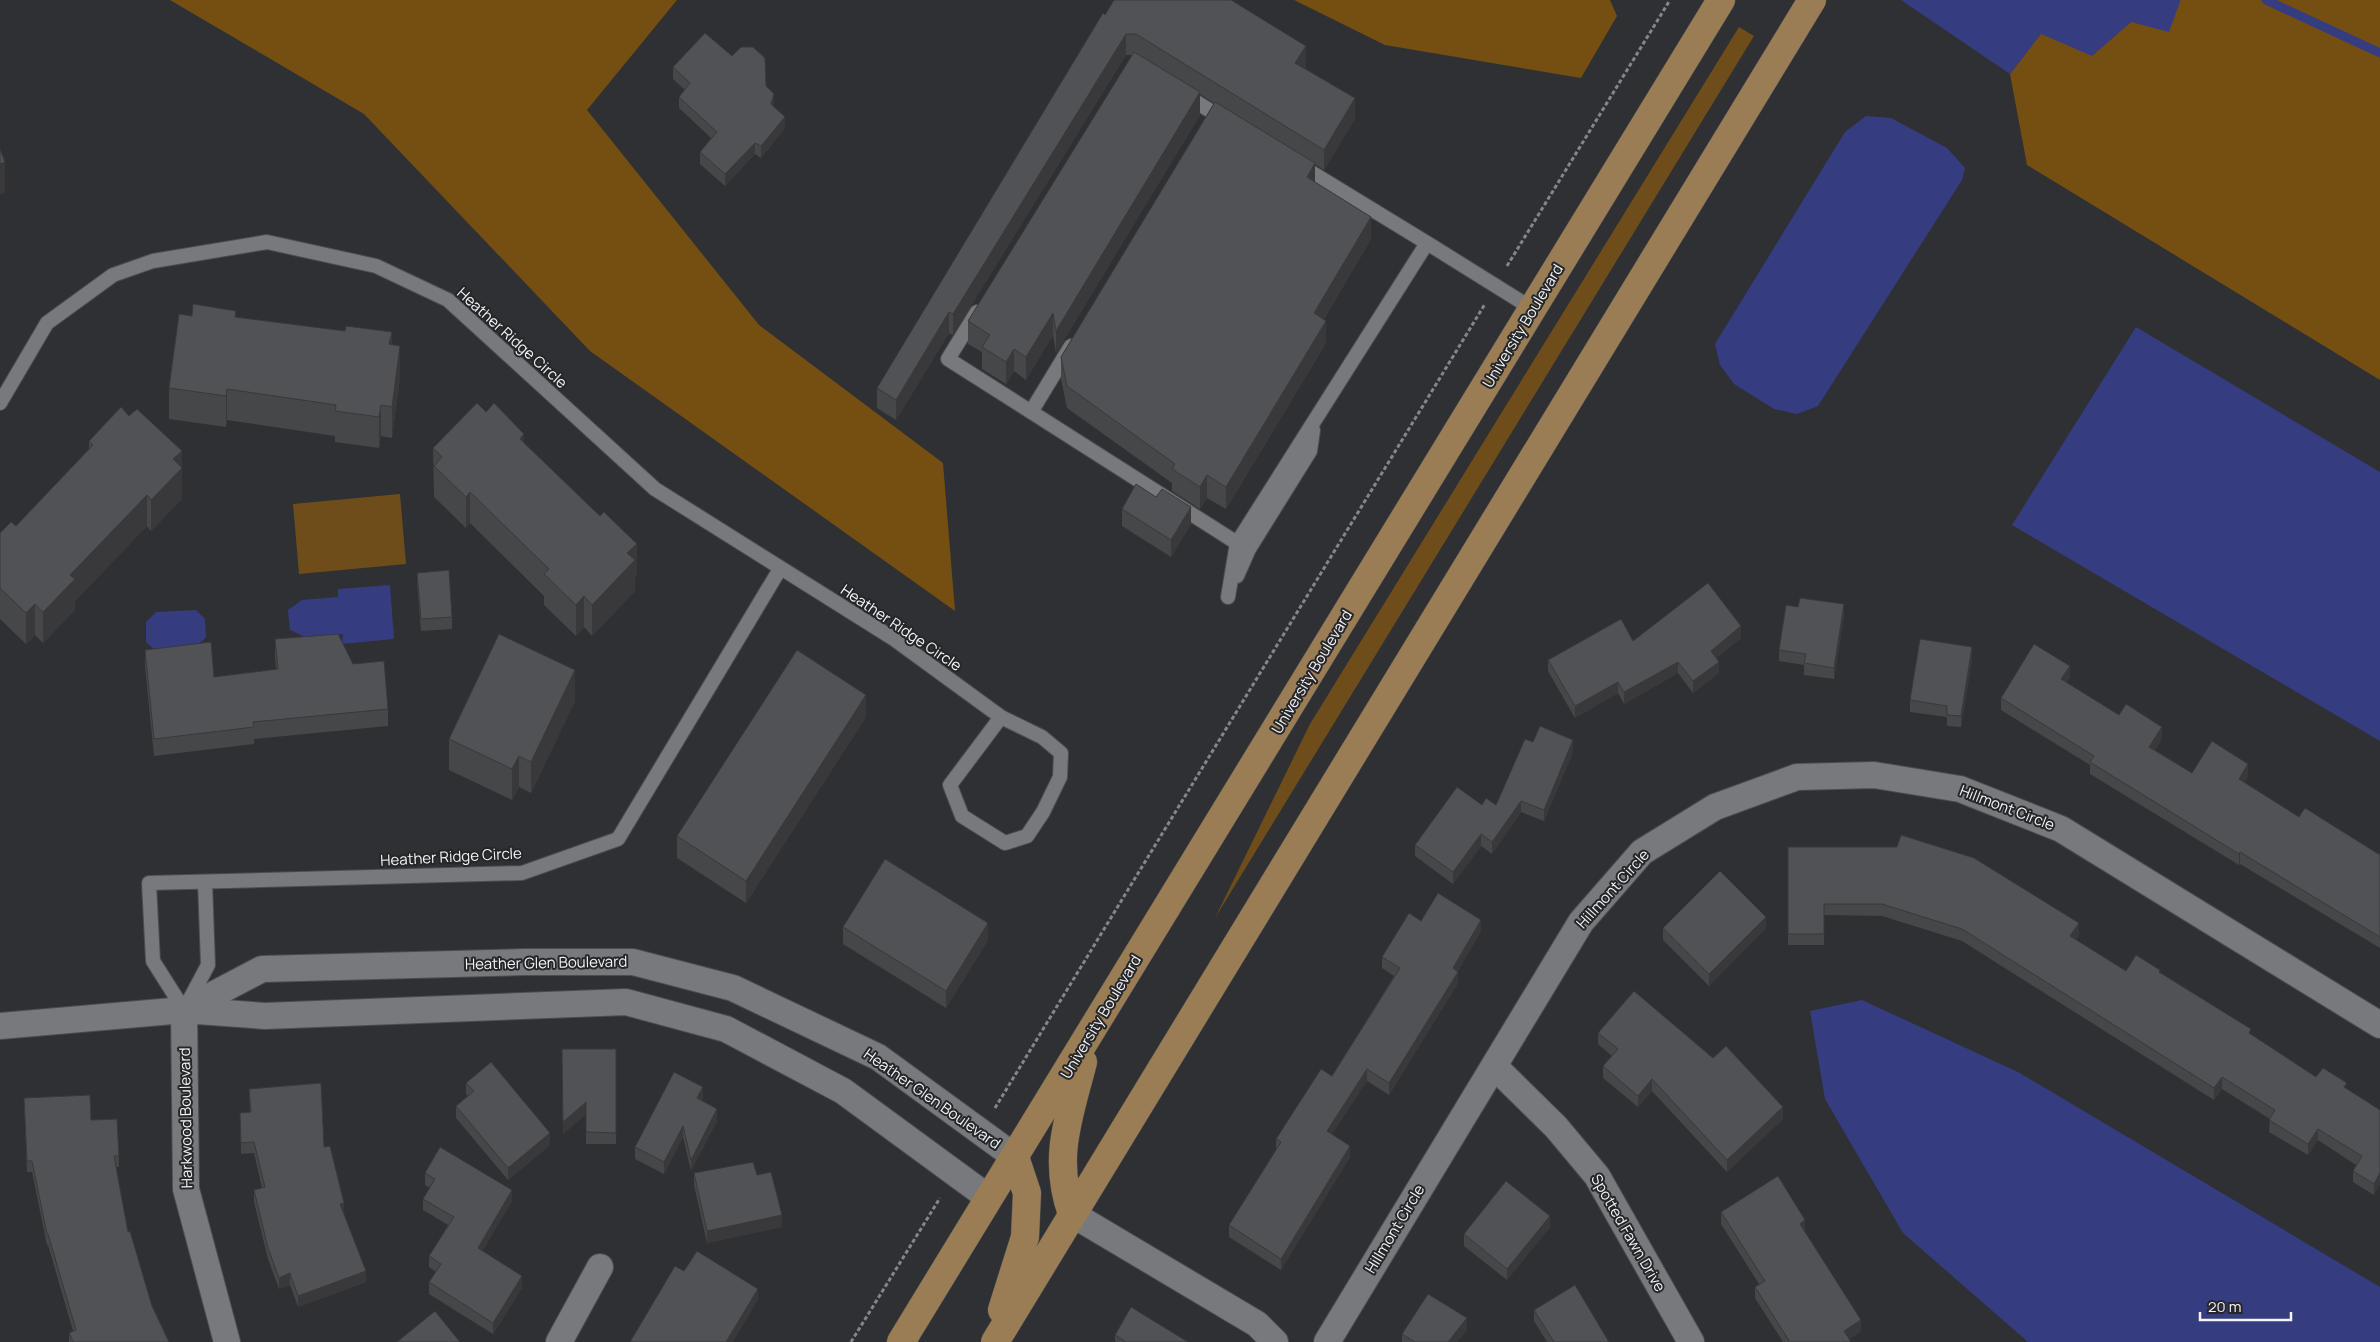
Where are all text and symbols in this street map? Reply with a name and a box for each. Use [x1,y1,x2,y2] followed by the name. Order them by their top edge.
[1477,260,1568,392] street label: University Boulevard
[453,282,572,393] street label: Heather Ridge Circle
[837,579,966,676] street label: Heather Ridge Circle
[1266,606,1357,738] street label: University Boulevard
[1957,780,2058,835] street label: Hillmont Circle
[380,842,522,871] street label: Heather Ridge Circle
[1571,844,1654,933] street label: Hillmont Circle
[465,951,627,974] street label: Heather Glen Boulevard
[1055,951,1146,1083] street label: University Boulevard
[860,1043,1005,1154] street label: Heather Glen Boulevard
[174,1047,197,1189] street label: Harkwood Boulevard
[1586,1170,1671,1296] street label: Spotted Fawn Drive
[1360,1180,1429,1277] street label: Hillmont Circle
[2200,1290,2291,1322] scale bar
[2208,1296,2241,1317] text: 20 m

